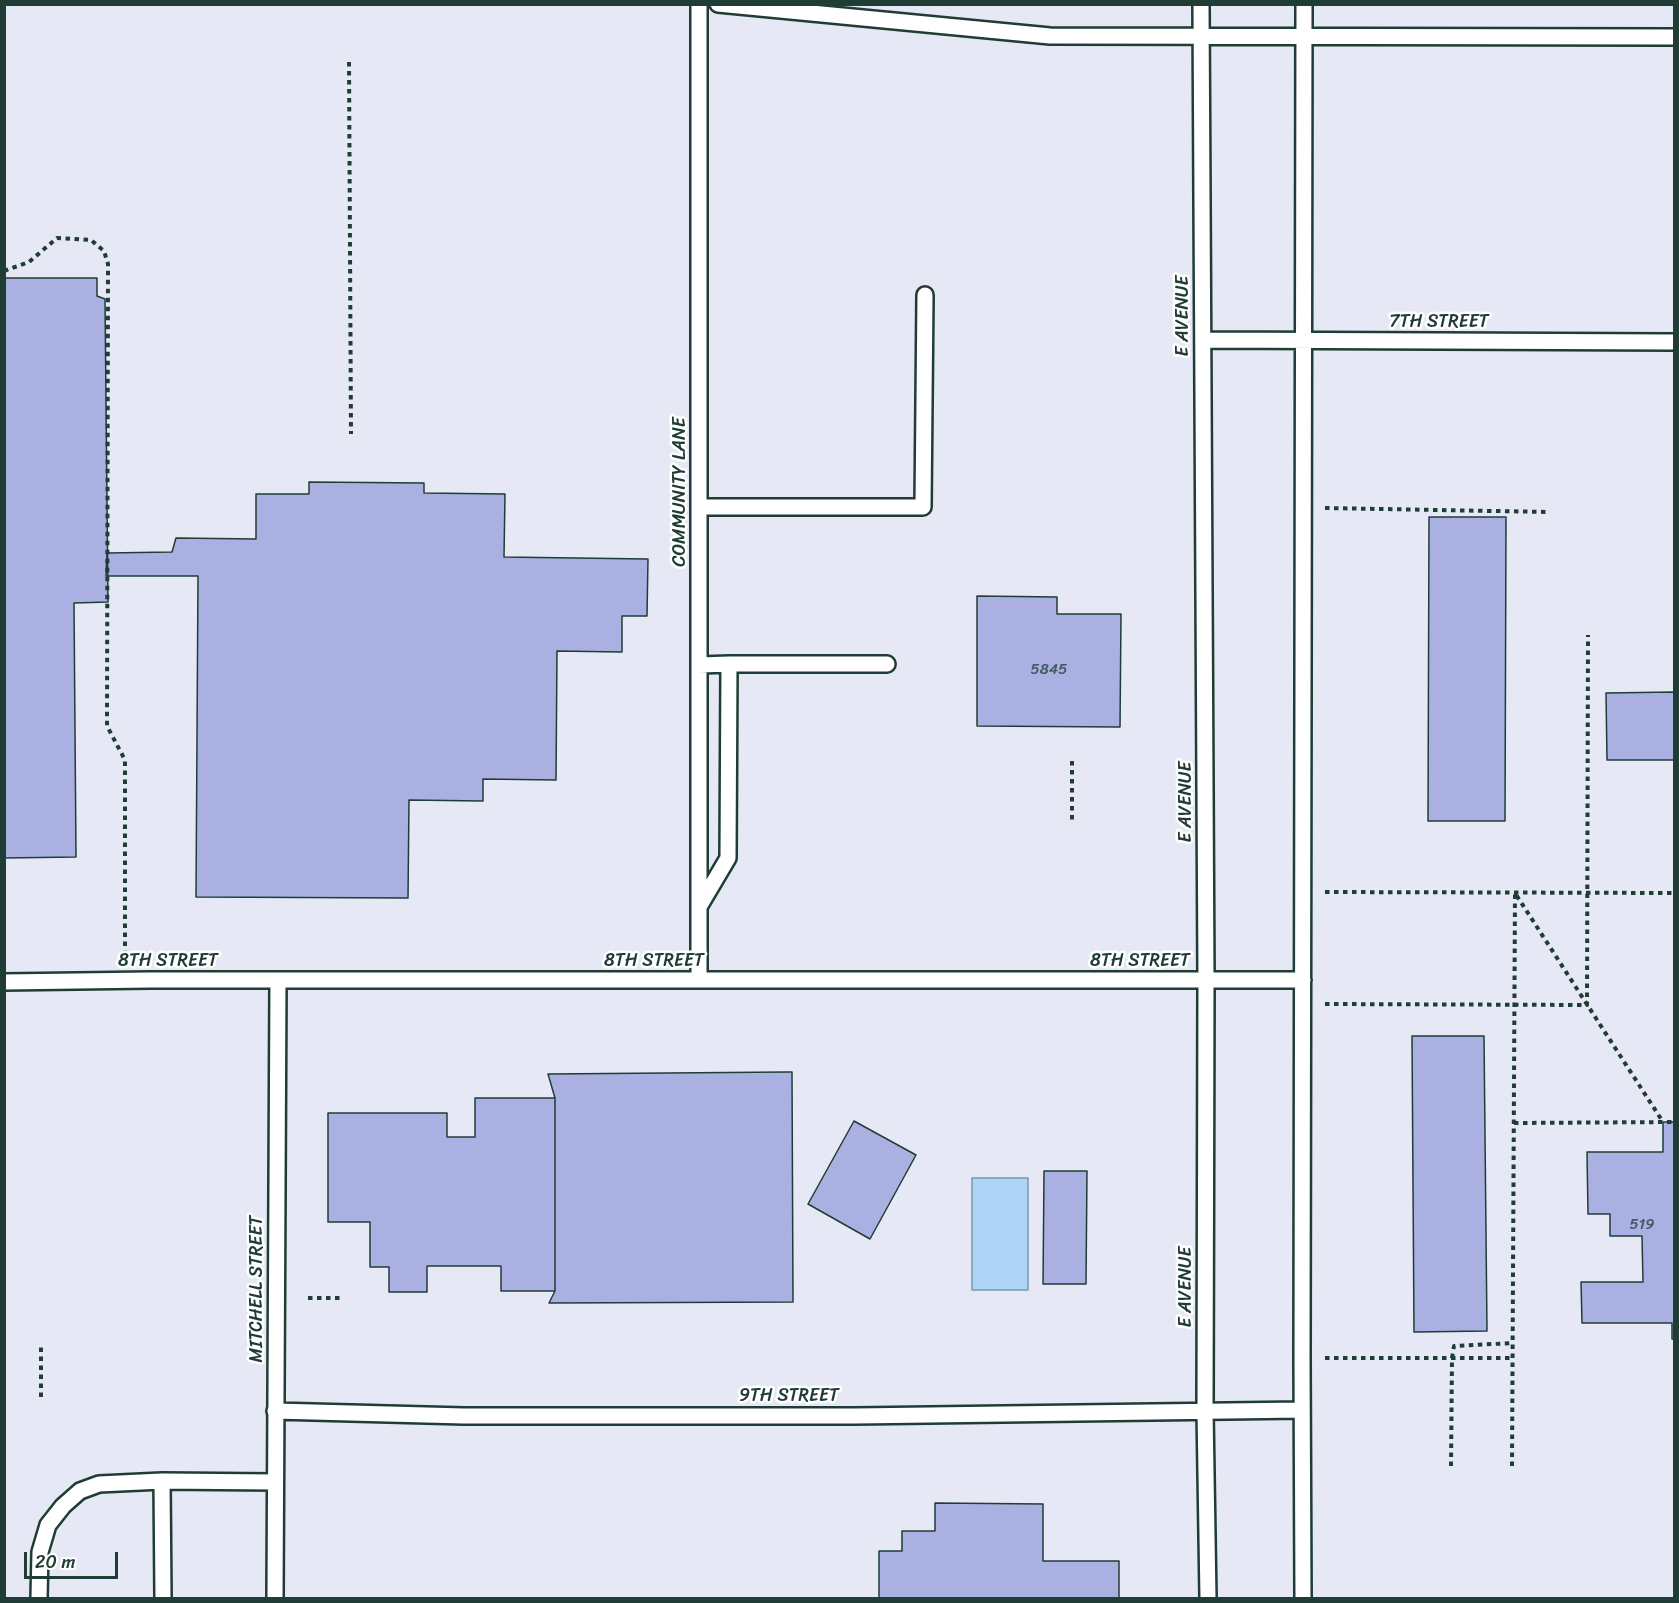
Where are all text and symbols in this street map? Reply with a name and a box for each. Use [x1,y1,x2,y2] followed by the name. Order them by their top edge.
[1172,275,1194,357] street label: E AVENUE
[1389,311,1489,333] street label: 7TH STREET
[669,417,691,567] street label: COMMUNITY LANE
[1031,661,1067,679] house number: 5845
[1175,761,1197,843] street label: E AVENUE
[118,950,218,972] street label: 8TH STREET
[604,950,704,972] street label: 8TH STREET
[1090,950,1190,972] street label: 8TH STREET
[246,1216,268,1362] street label: MITCHELL STREET
[1630,1216,1654,1234] house number: 519
[1175,1246,1197,1328] street label: E AVENUE
[739,1385,839,1407] street label: 9TH STREET
[27,1540,122,1578] scale bar
[35,1546,75,1578] text: 20 m

